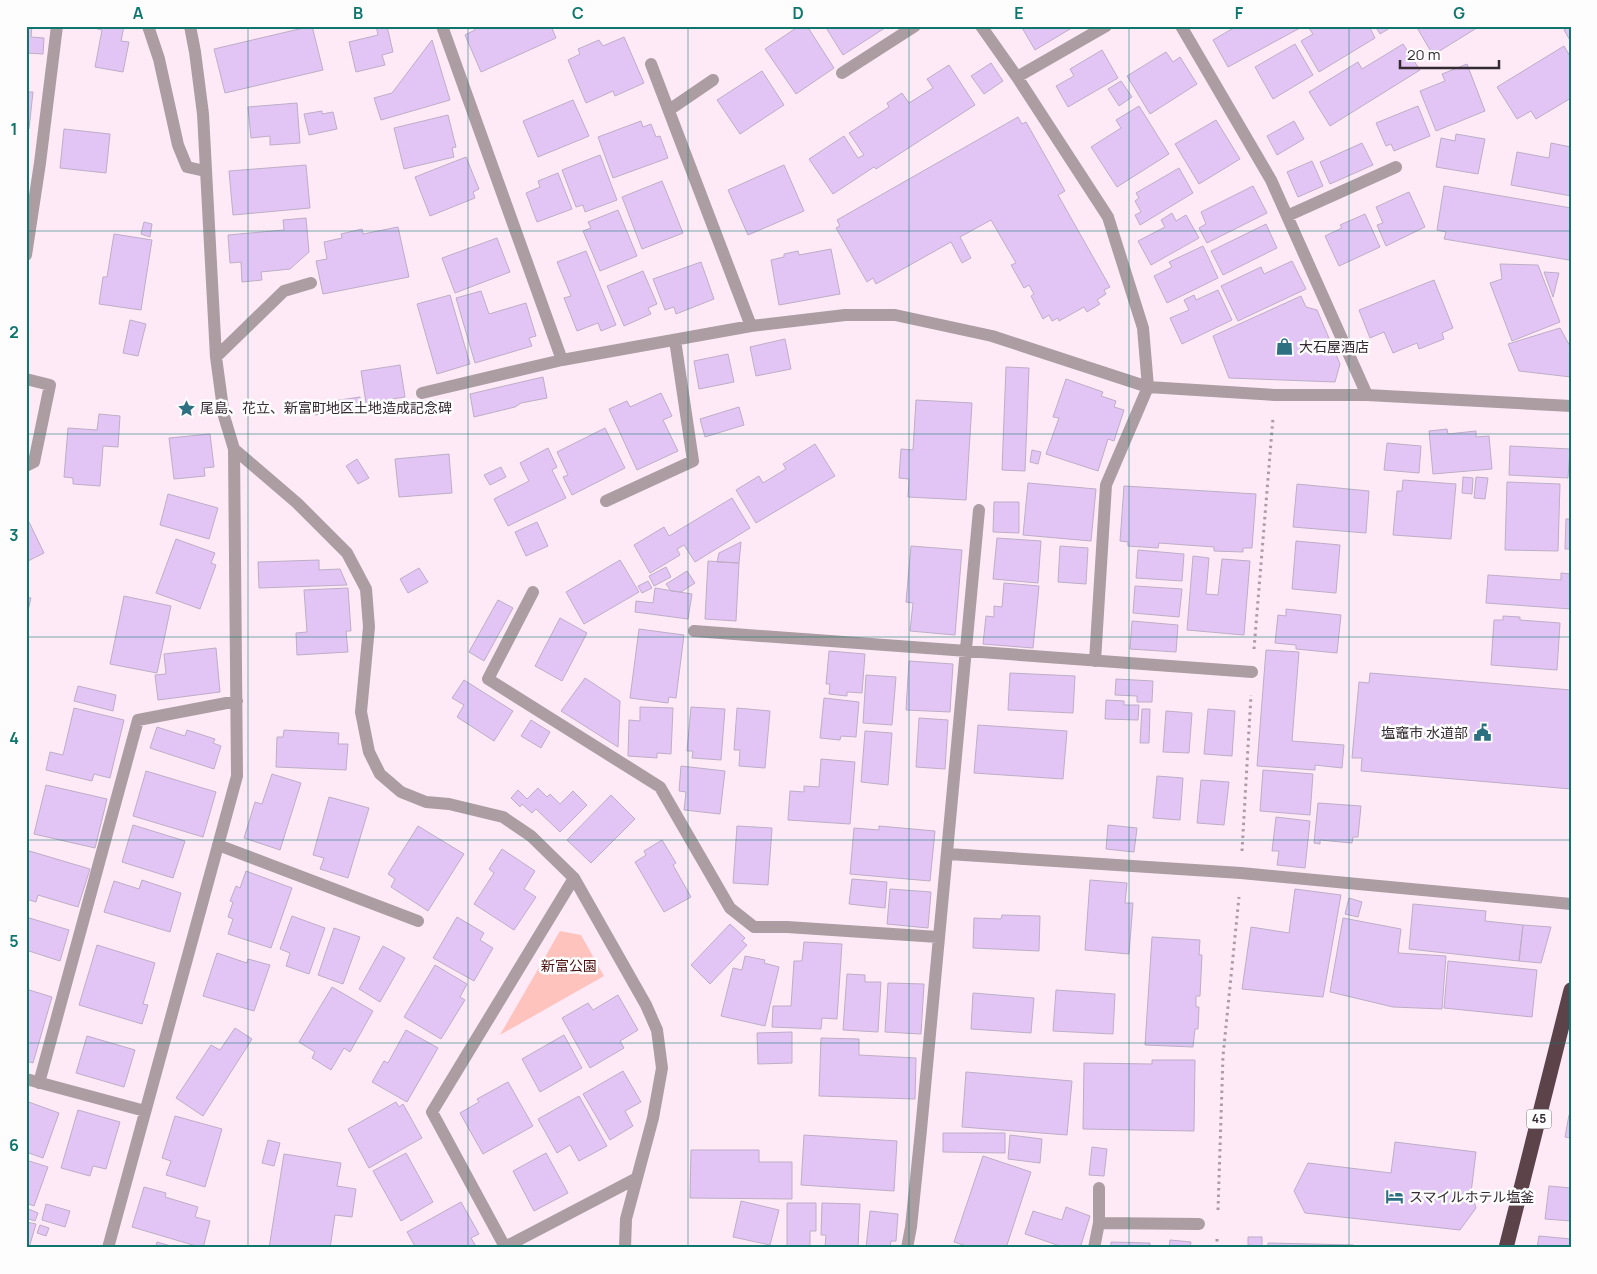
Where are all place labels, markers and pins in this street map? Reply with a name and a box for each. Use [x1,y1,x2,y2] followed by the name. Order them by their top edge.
[1275,337,1295,357] shop icon: 大石屋酒店
[1299,337,1369,356] place label: 大石屋酒店
[176,398,196,418] place icon: 尾島、花立、新富町地区土地造成記念碑
[200,398,452,417] place label: 尾島、花立、新富町地区土地造成記念碑
[1381,723,1468,742] place label: 塩竈市 水道部
[1472,723,1492,743] public building icon: 塩竈市 水道部
[1385,1187,1405,1207] hotel icon: スマイルホテル塩釜
[1409,1187,1535,1206] place label: スマイルホテル塩釜

